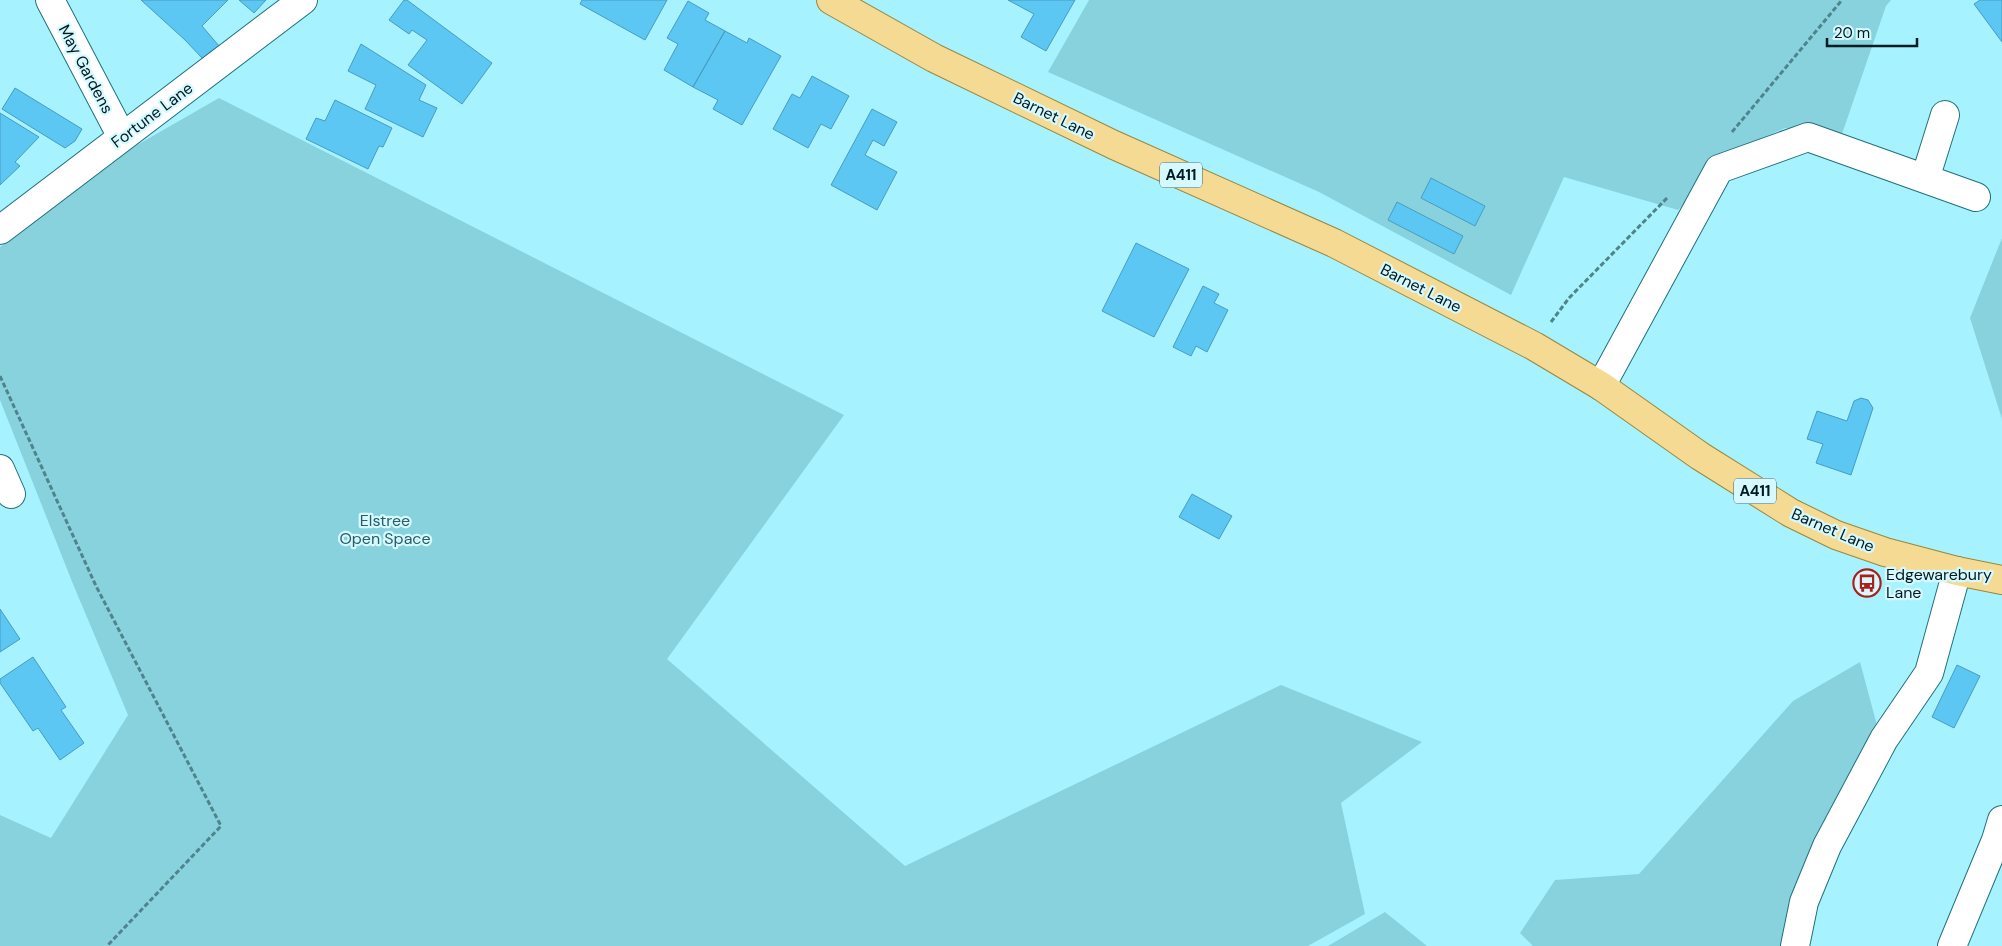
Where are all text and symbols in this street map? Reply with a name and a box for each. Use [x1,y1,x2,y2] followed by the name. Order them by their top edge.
[1827,15,1917,47] scale bar
[54,21,118,117] street label: May Gardens
[1834,23,1870,43] text: 20 m
[107,77,197,153] street label: Fortune Lane
[1010,87,1098,145] street label: Barnet Lane
[1160,162,1202,188] road number: A411
[1377,259,1465,317] street label: Barnet Lane
[1734,478,1776,504] road number: A411
[1788,503,1878,557] street label: Barnet Lane
[339,510,431,549] park label: Elstree Open Space
[1886,564,1992,603] place label: Edgewarebury Lane
[1852,568,1882,598] bus stop icon: Edgewarebury Lane

